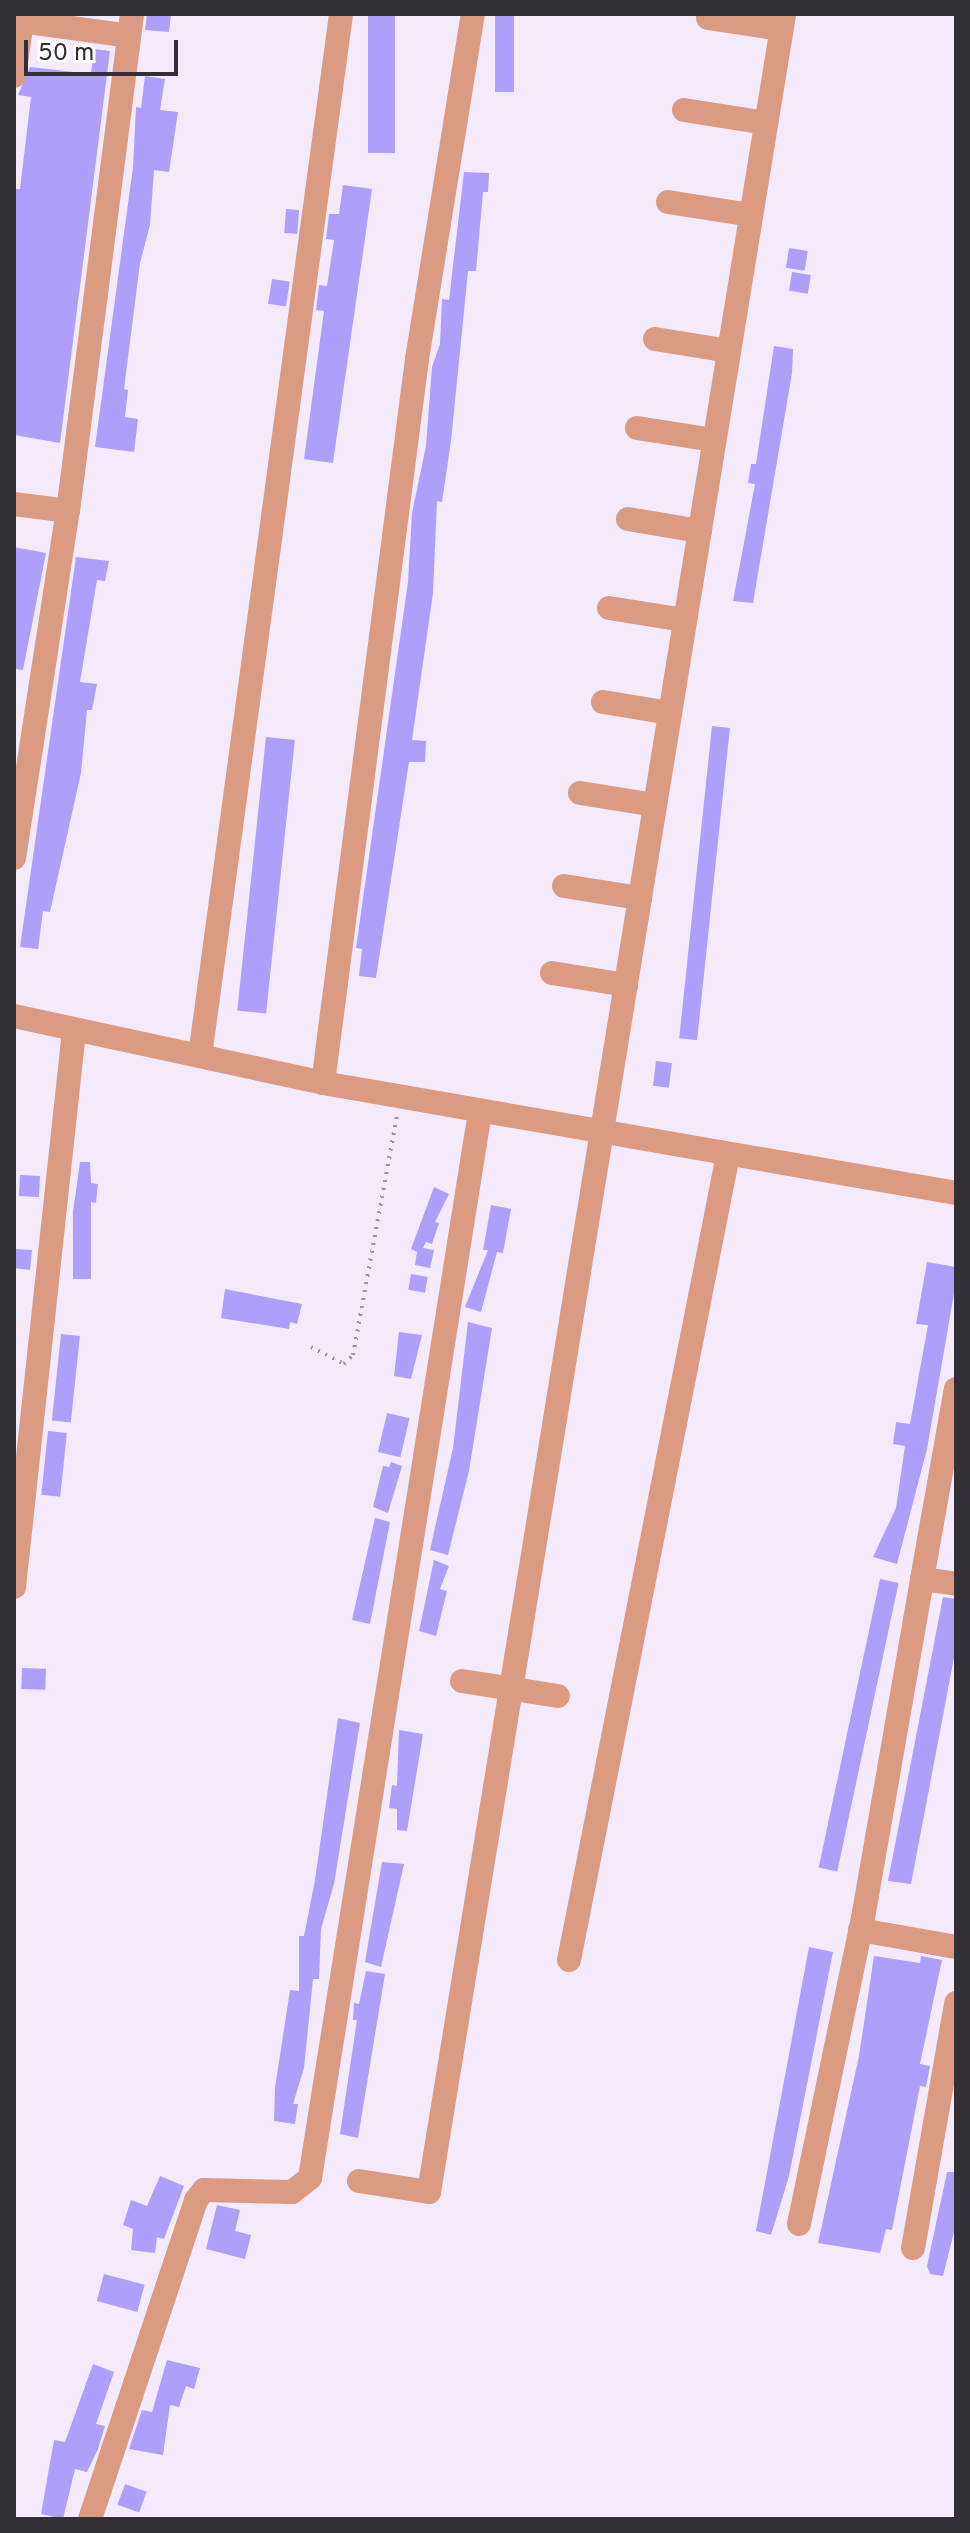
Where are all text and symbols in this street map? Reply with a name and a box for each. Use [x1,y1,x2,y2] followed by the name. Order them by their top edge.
[28,24,182,74] scale bar
[38,39,94,69] text: 50 m

